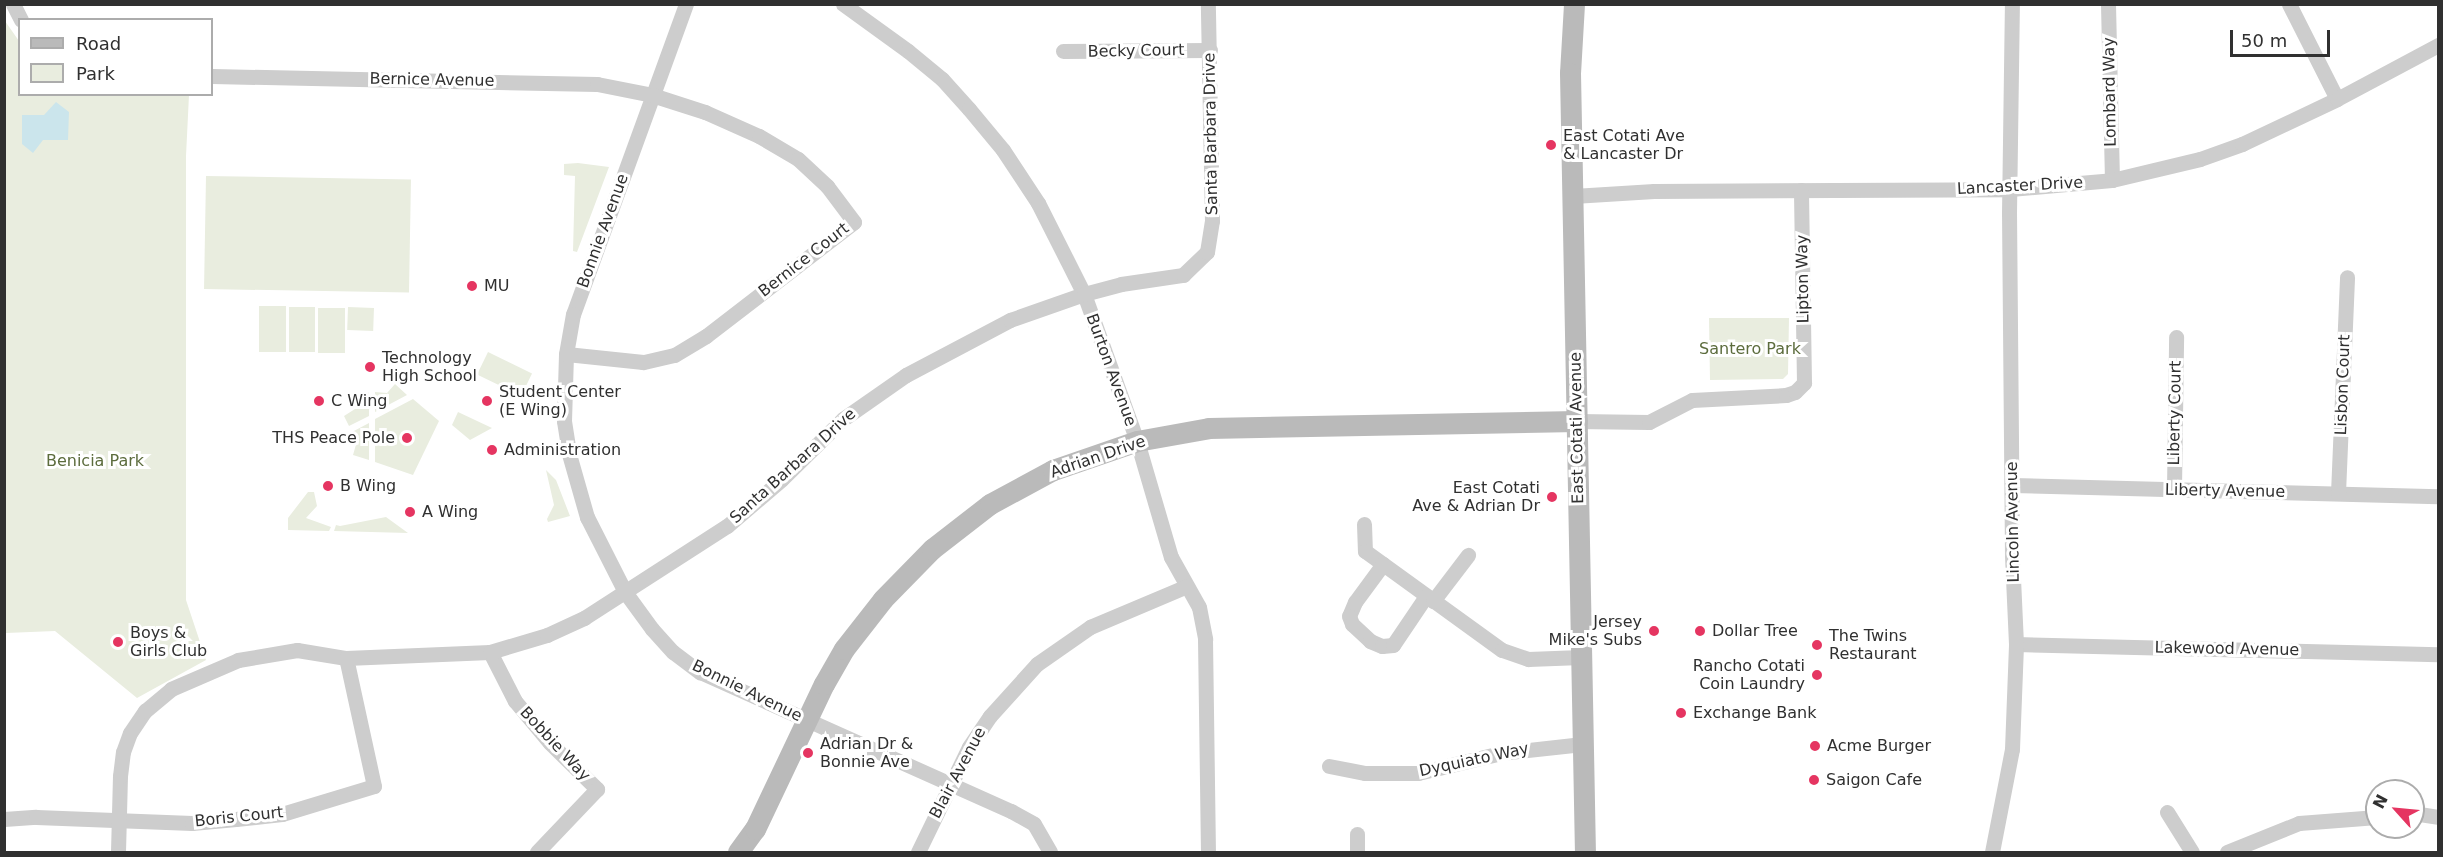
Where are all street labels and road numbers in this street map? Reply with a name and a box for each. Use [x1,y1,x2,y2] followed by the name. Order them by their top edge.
[2099,37,2121,147] street label: Lombard Way
[1087,41,1185,61] street label: Becky Court
[1200,52,1222,216] street label: Santa Barbara Drive
[369,69,495,91] street label: Bernice Avenue
[573,171,633,291] street label: Bonnie Avenue
[1956,173,2084,199] street label: Lancaster Drive
[755,219,853,301] street label: Bernice Court
[1793,234,1813,324] street label: Lipton Way
[1082,311,1140,429] street label: Burton Avenue
[2332,334,2354,436] street label: Lisbon Court
[1566,352,1588,504] street label: East Cotati Avenue
[2164,360,2186,466] street label: Liberty Court
[726,404,860,528] street label: Santa Barbara Drive
[1048,432,1148,482] street label: Adrian Drive
[2002,461,2024,583] street label: Lincoln Avenue
[2165,480,2285,502] street label: Liberty Avenue
[2155,638,2299,660] street label: Lakewood Avenue
[689,656,805,726] street label: Bonnie Avenue
[516,703,594,785] street label: Bobbie Way
[926,724,990,822] street label: Blair Avenue
[1417,739,1531,781] street label: Dyquiato Way
[194,803,284,831] street label: Boris Court

